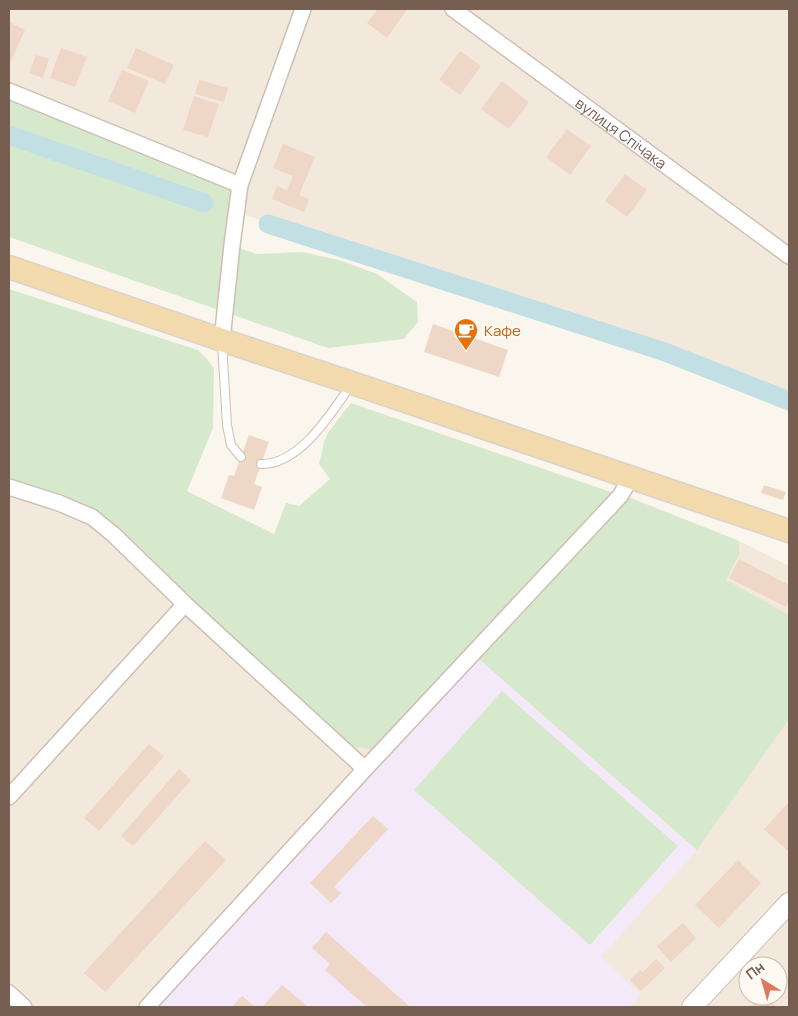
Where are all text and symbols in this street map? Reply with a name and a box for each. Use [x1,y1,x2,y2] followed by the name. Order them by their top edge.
[571,92,671,173] street label: вулиця Спічака
[453,317,479,351] cafe icon: Кафе
[484,320,521,341] place label: Кафе
[738,956,788,1006] north arrow
[742,957,768,983] text: Пн

